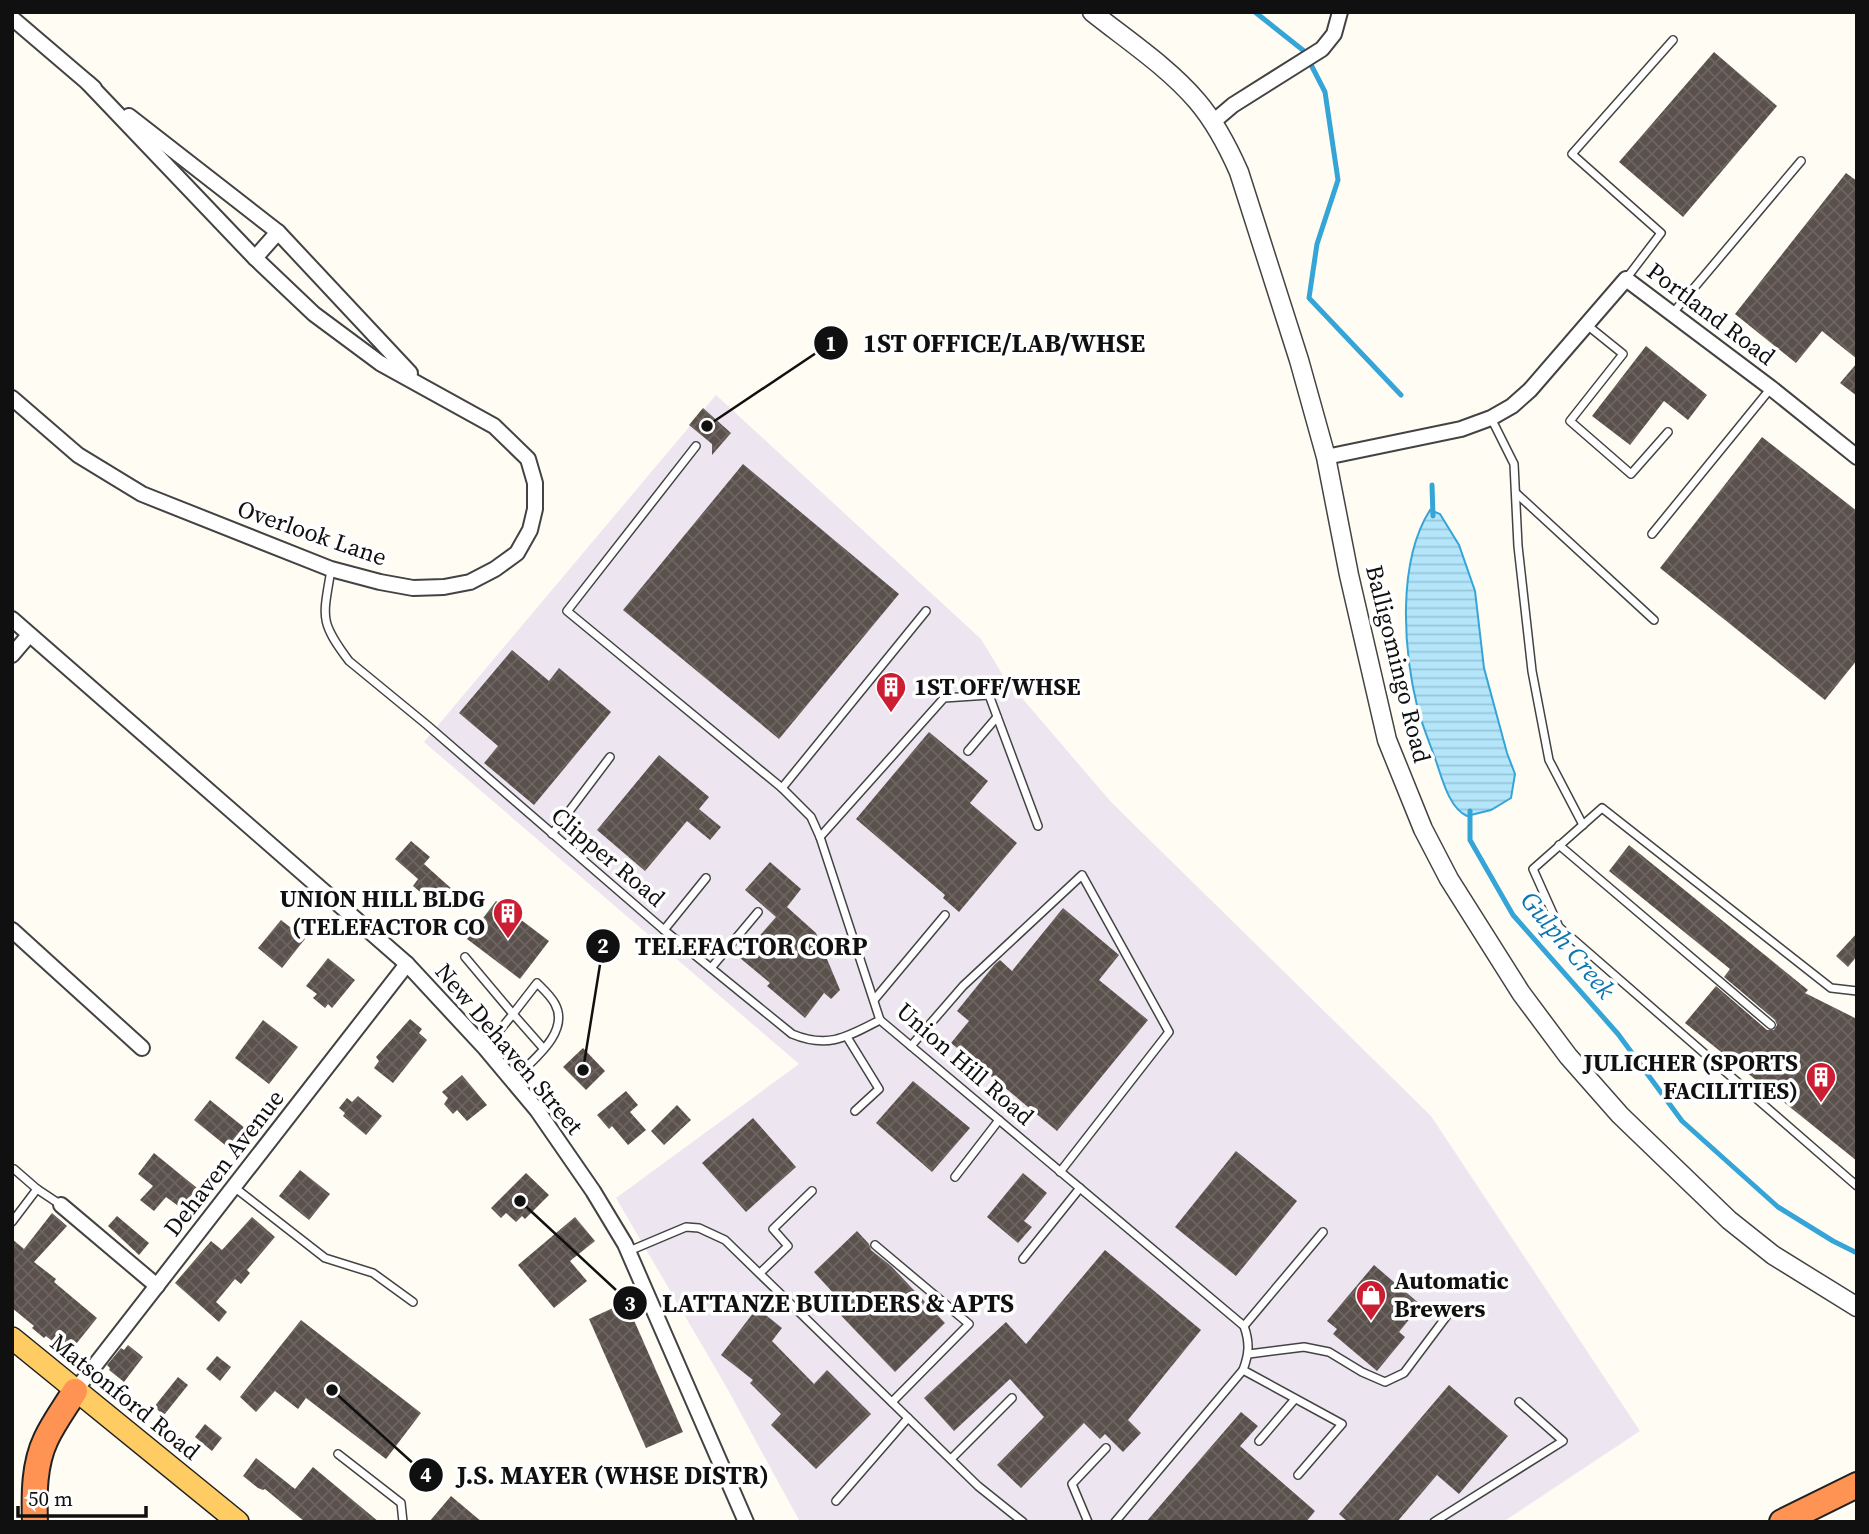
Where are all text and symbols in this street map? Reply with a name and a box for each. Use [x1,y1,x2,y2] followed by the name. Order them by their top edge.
[1641,255,1782,373] street label: Portland Road
[814,320,1159,367] callout: 1ST OFFICE/LAB/WHSE
[863,325,1145,361] text: 1ST OFFICE/LAB/WHSE
[825,329,837,358] text: 1
[233,492,391,574] street label: Overlook Lane
[1358,561,1439,767] street label: Balligomingo Road
[874,670,908,714] building icon: 1ST OFF/WHSE
[914,670,1081,703] place label: 1ST OFF/WHSE
[544,799,673,914] street label: Clipper Road
[279,882,485,943] place label: UNION HILL BLDG (TELEFACTOR CO
[1512,883,1624,1007] water label: Gulph Creek
[491,896,525,940] building icon: UNION HILL BLDG (TELEFACTOR CO
[585,922,881,969] callout: TELEFACTOR CORP
[635,928,867,964] text: TELEFACTOR CORP
[597,931,609,960] text: 2
[428,956,591,1142] street label: New Dehaven Street
[890,995,1041,1133] street label: Union Hill Road
[1582,1046,1798,1107] place label: JULICHER (SPORTS FACILITIES)
[1804,1060,1838,1104] building icon: JULICHER (SPORTS FACILITIES)
[156,1082,291,1243] street label: Dehaven Avenue
[1394,1264,1509,1325] place label: Automatic Brewers
[1354,1278,1388,1322] shop icon: Automatic Brewers
[613,1280,1028,1327] callout: LATTANZE BUILDERS & APTS
[662,1285,1014,1321] text: LATTANZE BUILDERS & APTS
[624,1289,636,1318] text: 3
[43,1326,208,1468] street label: Matsonford Road
[408,1451,783,1498] callout: J.S. MAYER (WHSE DISTR)
[455,1457,769,1493] text: J.S. MAYER (WHSE DISTR)
[420,1460,432,1489] text: 4
[18,1474,145,1518] scale bar
[28,1484,73,1513] text: 50 m

